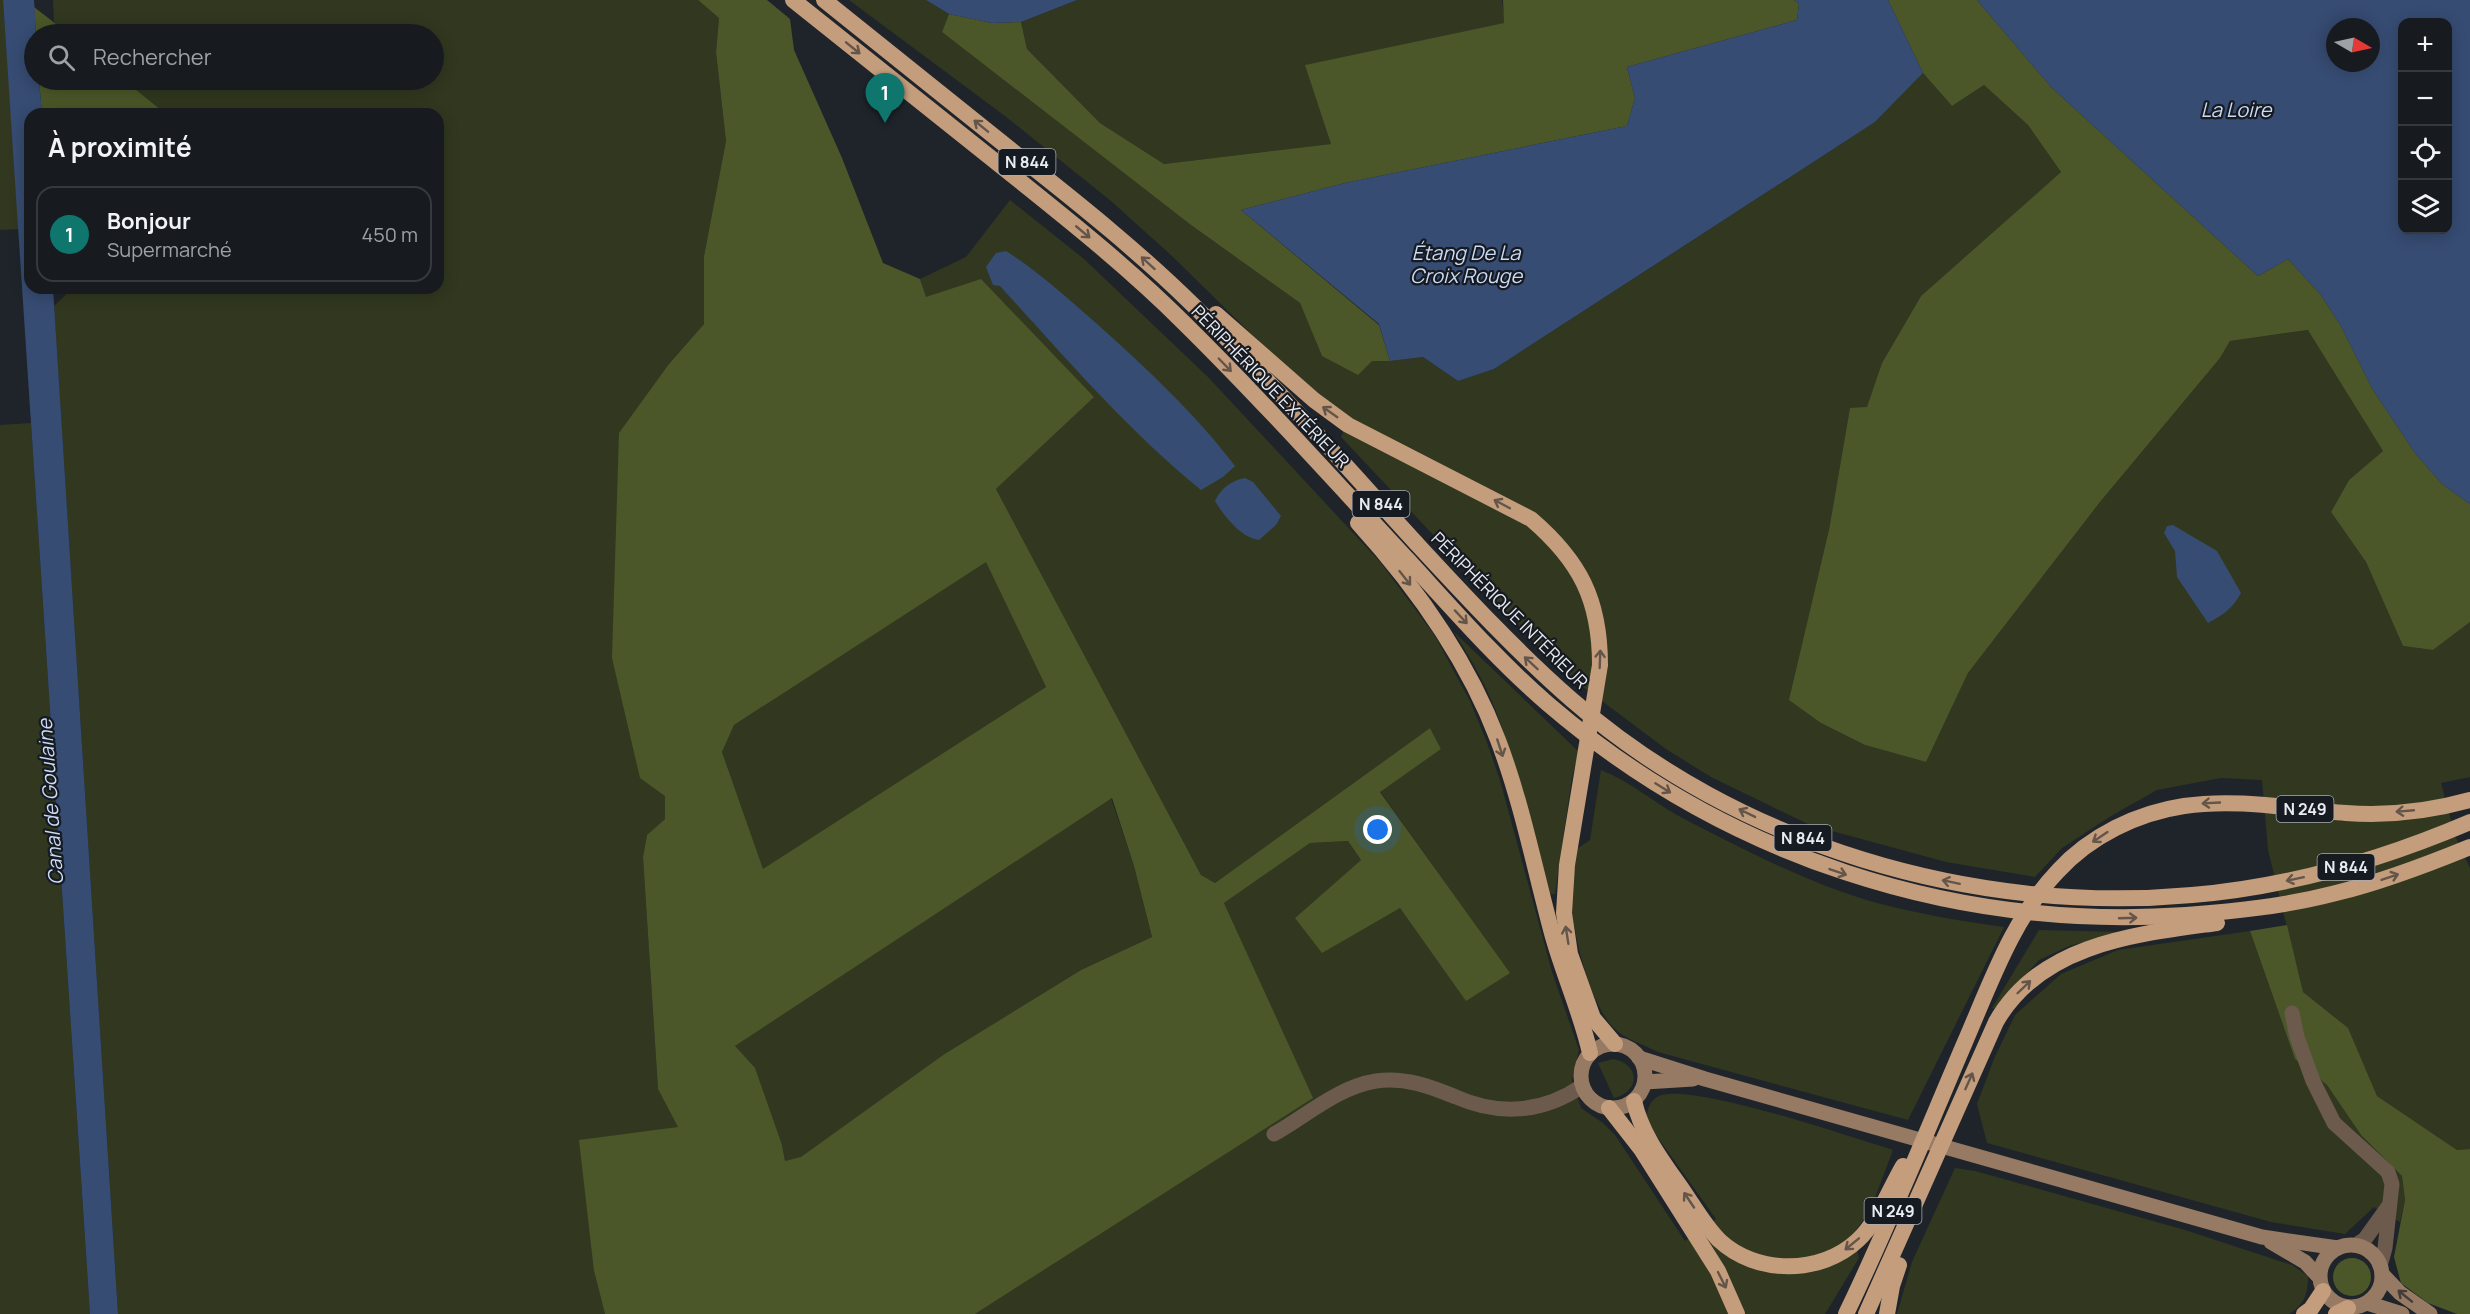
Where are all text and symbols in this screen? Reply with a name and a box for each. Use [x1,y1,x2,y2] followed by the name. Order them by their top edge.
[2326,18,2380,72] north arrow
[2398,18,2452,234] map controls
[2398,18,2452,72] button: +
[24,24,444,90] search box
[45,41,78,74] icon: search
[93,42,212,72] text: Rechercher
[845,42,861,55] one-way arrow
[2398,72,2452,126] button: −
[866,74,904,123] pin: 1
[2201,96,2273,123] water label: La Loire
[973,119,989,132] one-way arrow
[2398,126,2452,180] button: locate
[48,129,192,165] text: À proximité
[998,149,1056,175] road number: N 844
[2398,180,2452,234] button: layers
[107,206,191,236] text: Bonjour
[65,221,74,248] text: 1
[362,221,418,248] text: 450 m
[1075,225,1090,239] one-way arrow
[107,236,232,263] text: Supermarché
[1410,239,1523,289] water label: Étang De La Croix Rouge
[1140,256,1155,270] one-way arrow
[1187,299,1355,473] street label: PÉRIPHÉRIQUE EXTÉRIEUR
[1218,357,1233,372] one-way arrow
[1323,406,1339,418] one-way arrow
[1352,491,1410,517] road number: N 844
[1494,498,1511,510] one-way arrow
[1426,526,1594,694] street label: PÉRIPHÉRIQUE INTÉRIEUR
[1399,570,1412,586] one-way arrow
[1454,610,1468,625] one-way arrow
[1594,649,1605,669] one-way arrow
[1524,656,1539,670] one-way arrow
[31,717,69,886] water label: Canal de Goulaine
[1495,738,1506,757] one-way arrow
[1654,782,1670,794] one-way arrow
[2276,796,2334,822] road number: N 249
[2202,798,2222,809] one-way arrow
[2396,806,2416,817] one-way arrow
[1739,807,1757,818] one-way arrow
[1363,815,1392,844] your location
[1774,825,1832,851] road number: N 844
[2092,831,2108,843] one-way arrow
[2318,854,2374,880] road number: N 844
[1828,867,1847,878] one-way arrow
[2380,871,2399,882] one-way arrow
[2286,874,2305,886] one-way arrow
[1942,876,1962,887] one-way arrow
[2118,912,2137,924] one-way arrow
[1562,925,1573,945] one-way arrow
[2016,979,2031,994] one-way arrow
[1964,1073,1975,1091] one-way arrow
[1683,1192,1695,1208] one-way arrow
[1864,1198,1922,1224] road number: N 249
[1845,1237,1860,1251] one-way arrow
[1717,1270,1729,1288] one-way arrow
[2397,1289,2413,1302] one-way arrow

